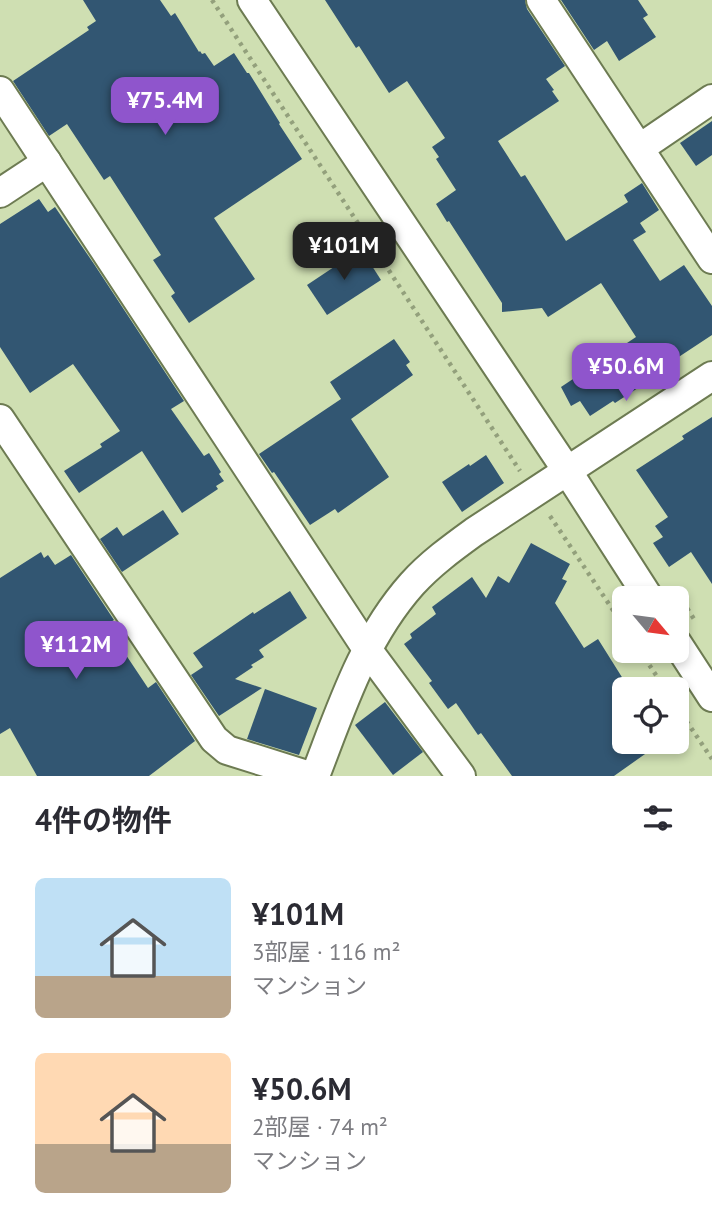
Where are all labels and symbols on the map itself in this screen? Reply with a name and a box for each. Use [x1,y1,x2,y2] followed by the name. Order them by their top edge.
[108,78,222,137] pin: ¥75.4M
[295,222,393,282] pin: ¥101M
[569,344,683,403] pin: ¥50.6M
[612,586,690,663] north arrow
[27,622,125,681] pin: ¥112M

